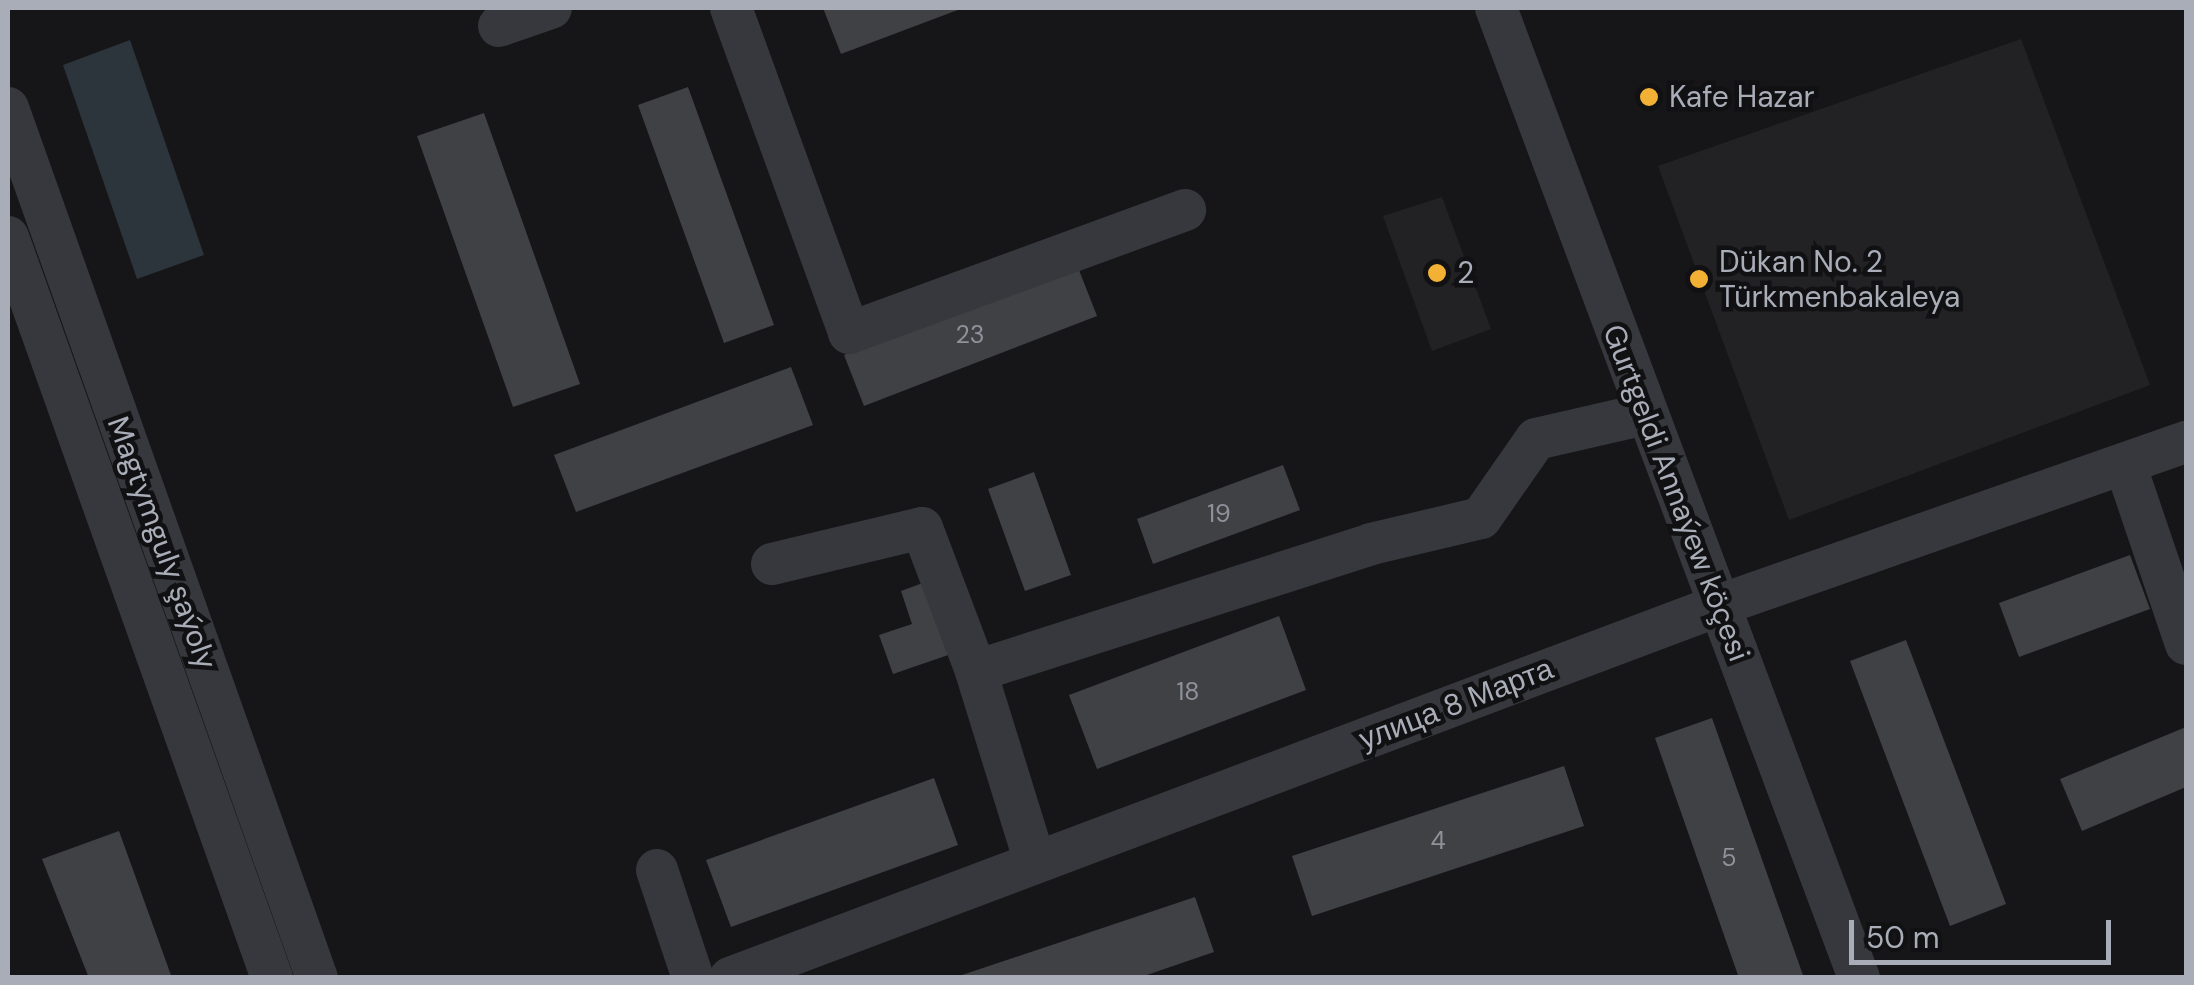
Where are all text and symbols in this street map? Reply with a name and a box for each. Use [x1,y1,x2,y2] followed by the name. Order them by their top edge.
[1669,79,1815,115] place label: Kafe Hazar
[1638,86,1660,108] marker: Kafe Hazar
[1719,244,1960,314] place label: Dükan No. 2 Türkmenbakaleya
[1457,255,1474,291] place label: 2
[1426,262,1448,284] marker: 2
[1688,268,1710,290] marker: Dükan No. 2 Türkmenbakaleya
[955,320,985,350] house number: 23
[1595,320,1757,666] street label: Gurtgeldi Annaýew köçesi
[100,412,224,674] street label: Magtymguly şaýoly
[1207,499,1231,529] house number: 19
[1354,650,1558,758] street label: улица 8 Марта
[1177,677,1199,707] house number: 18
[1430,826,1446,856] house number: 4
[1721,843,1737,873] house number: 5
[1854,900,2116,962] scale bar
[1866,918,1940,957] text: 50 m

